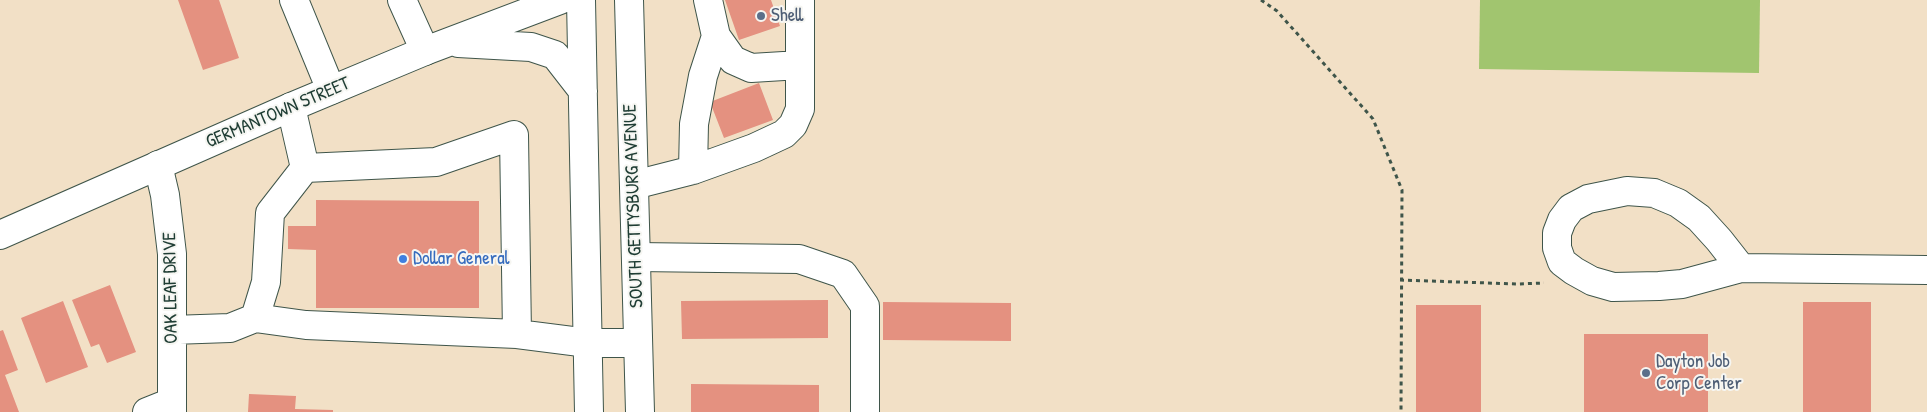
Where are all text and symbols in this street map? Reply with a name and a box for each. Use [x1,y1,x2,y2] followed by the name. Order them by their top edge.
[771,5,803,27] place label: Shell
[755,10,767,22] marker: Shell
[202,72,354,154] street label: GERMANTOWN STREET
[619,104,649,308] street label: SOUTH GETTYSBURG AVENUE
[159,232,183,344] street label: OAK LEAF DRIVE
[413,248,510,270] place label: Dollar General
[397,253,409,265] marker: Dollar General
[1656,351,1742,395] place label: Dayton Job Corp Center
[1640,367,1652,379] marker: Dayton Job Corp Center

